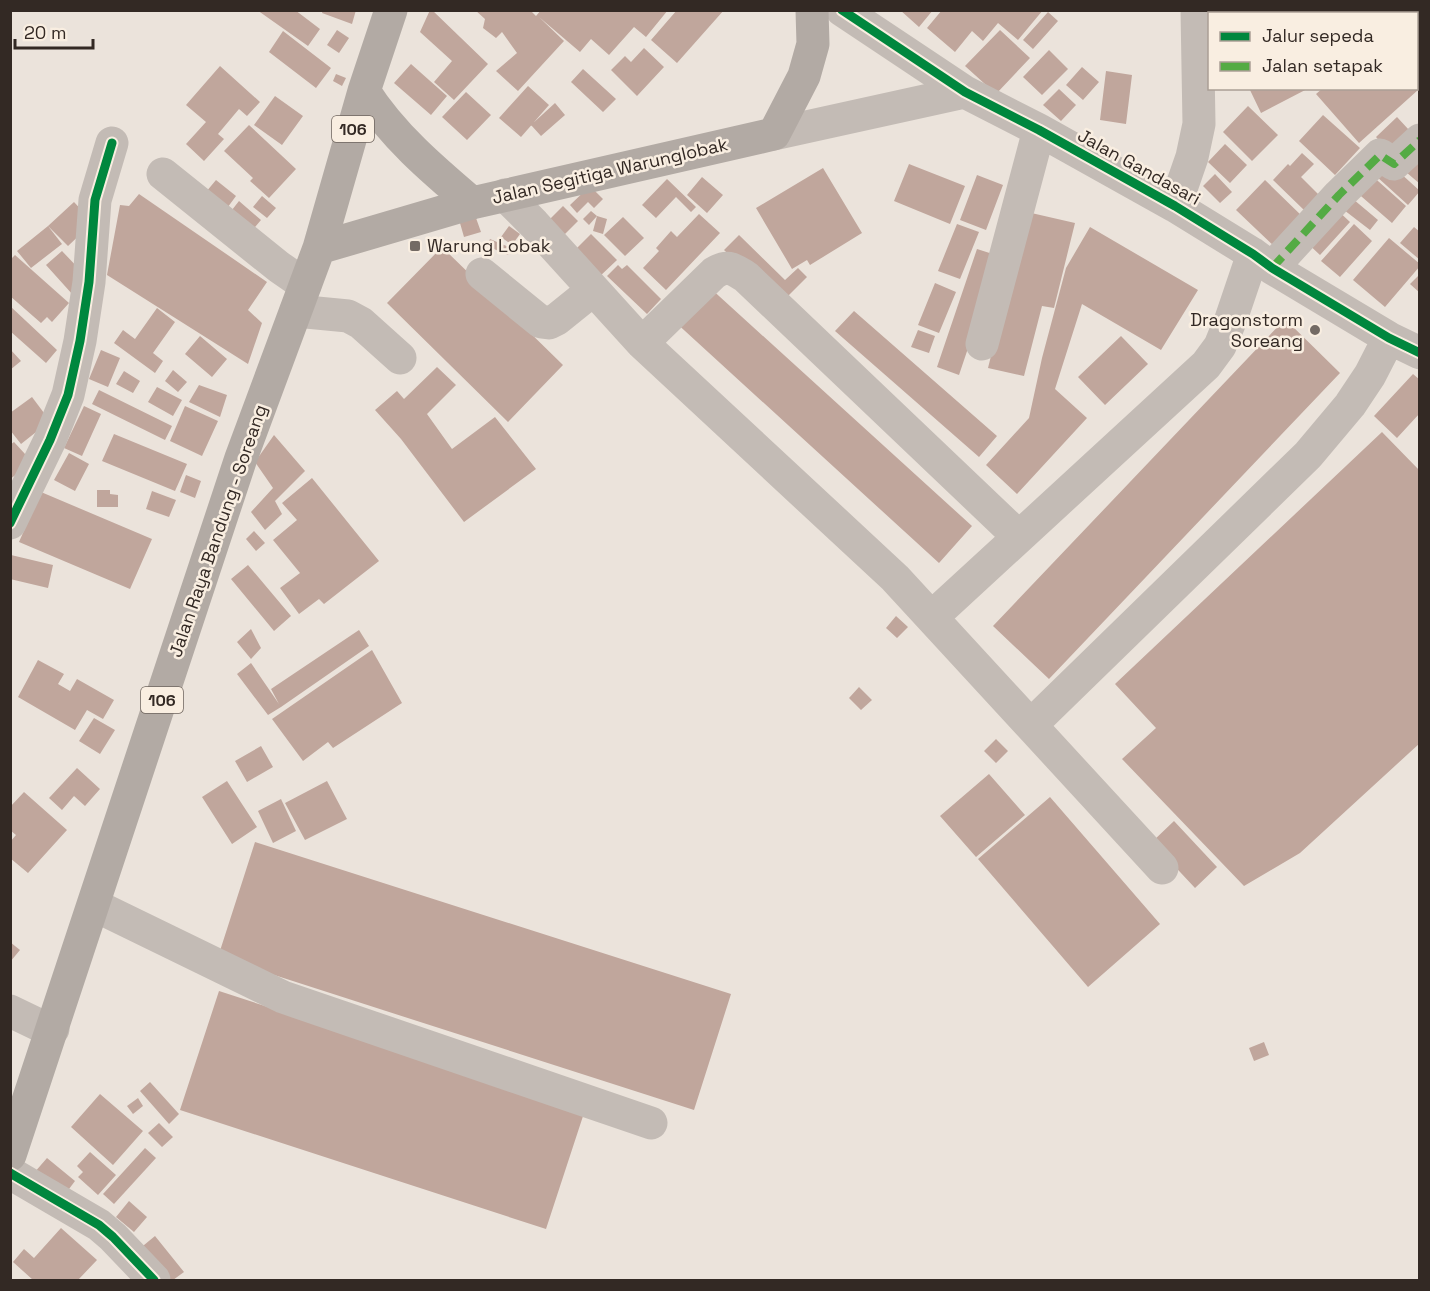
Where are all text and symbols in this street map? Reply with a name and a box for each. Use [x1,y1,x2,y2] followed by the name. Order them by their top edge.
[15,12,93,50] scale bar
[1208,12,1418,90] legend
[24,21,67,44] text: 20 m
[1262,24,1374,47] text: Jalur sepeda
[1262,54,1383,77] text: Jalan setapak
[332,116,374,142] road number: 106
[1074,123,1205,210] street label: Jalan Gandasari
[490,132,730,209] street label: Jalan Segitiga Warunglobak
[427,234,551,257] place label: Warung Lobak
[408,239,422,253] marker: Warung Lobak
[1190,308,1303,352] place label: Dragonstorm Soreang
[1308,323,1322,337] marker: Dragonstorm Soreang
[163,402,272,660] street label: Jalan Raya Bandung - Soreang
[141,687,183,713] road number: 106

